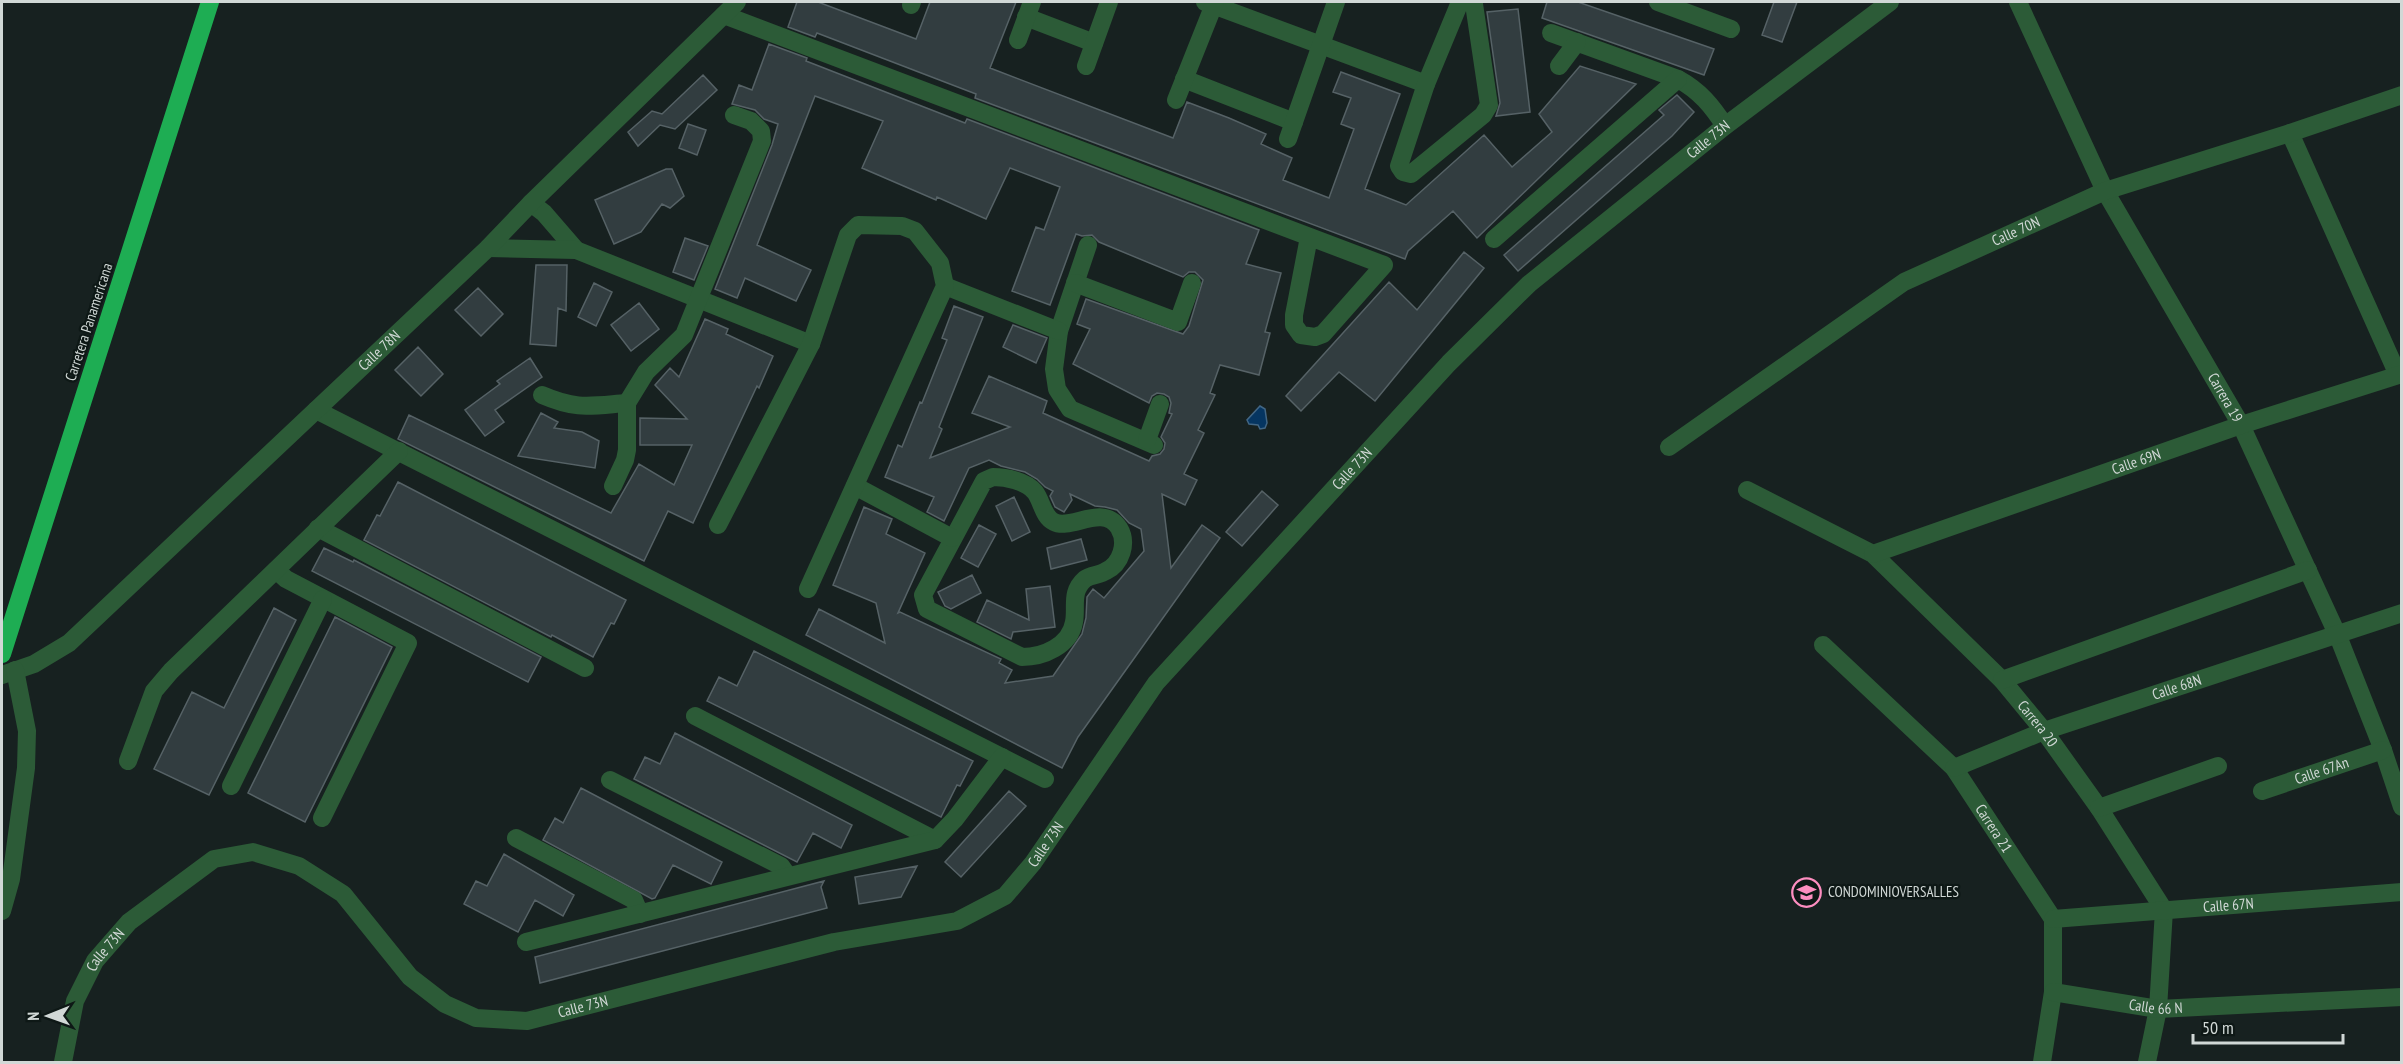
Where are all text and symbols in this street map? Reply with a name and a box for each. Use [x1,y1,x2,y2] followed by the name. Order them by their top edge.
[1682,116,1734,162] street label: Calle 73N
[1989,212,2043,250] street label: Calle 70N
[61,261,117,383] street label: Carretera Panamericana
[354,326,404,374] street label: Calle 78N
[2204,369,2247,425] street label: Carrera 19
[1328,443,1376,493] street label: Calle 73N
[2109,444,2163,479] street label: Calle 69N
[2149,670,2204,704] street label: Calle 68N
[2014,696,2062,750] street label: Carrera 20
[2292,752,2351,788] street label: Calle 67An
[1971,800,2017,856] street label: Carrera 21
[1023,818,1067,870] street label: Calle 73N
[1791,876,1823,908] school or university icon: CONDOMINIOVERSALLES
[1828,882,1959,901] place label: CONDOMINIOVERSALLES
[2202,893,2254,916] street label: Calle 67N
[81,924,128,974] street label: Calle 73N
[18,986,78,1046] north arrow
[556,991,610,1022] street label: Calle 73N
[2128,994,2183,1018] street label: Calle 66 N
[2193,1007,2343,1045] scale bar
[23,1012,43,1021] text: N
[2202,1016,2234,1039] text: 50 m

